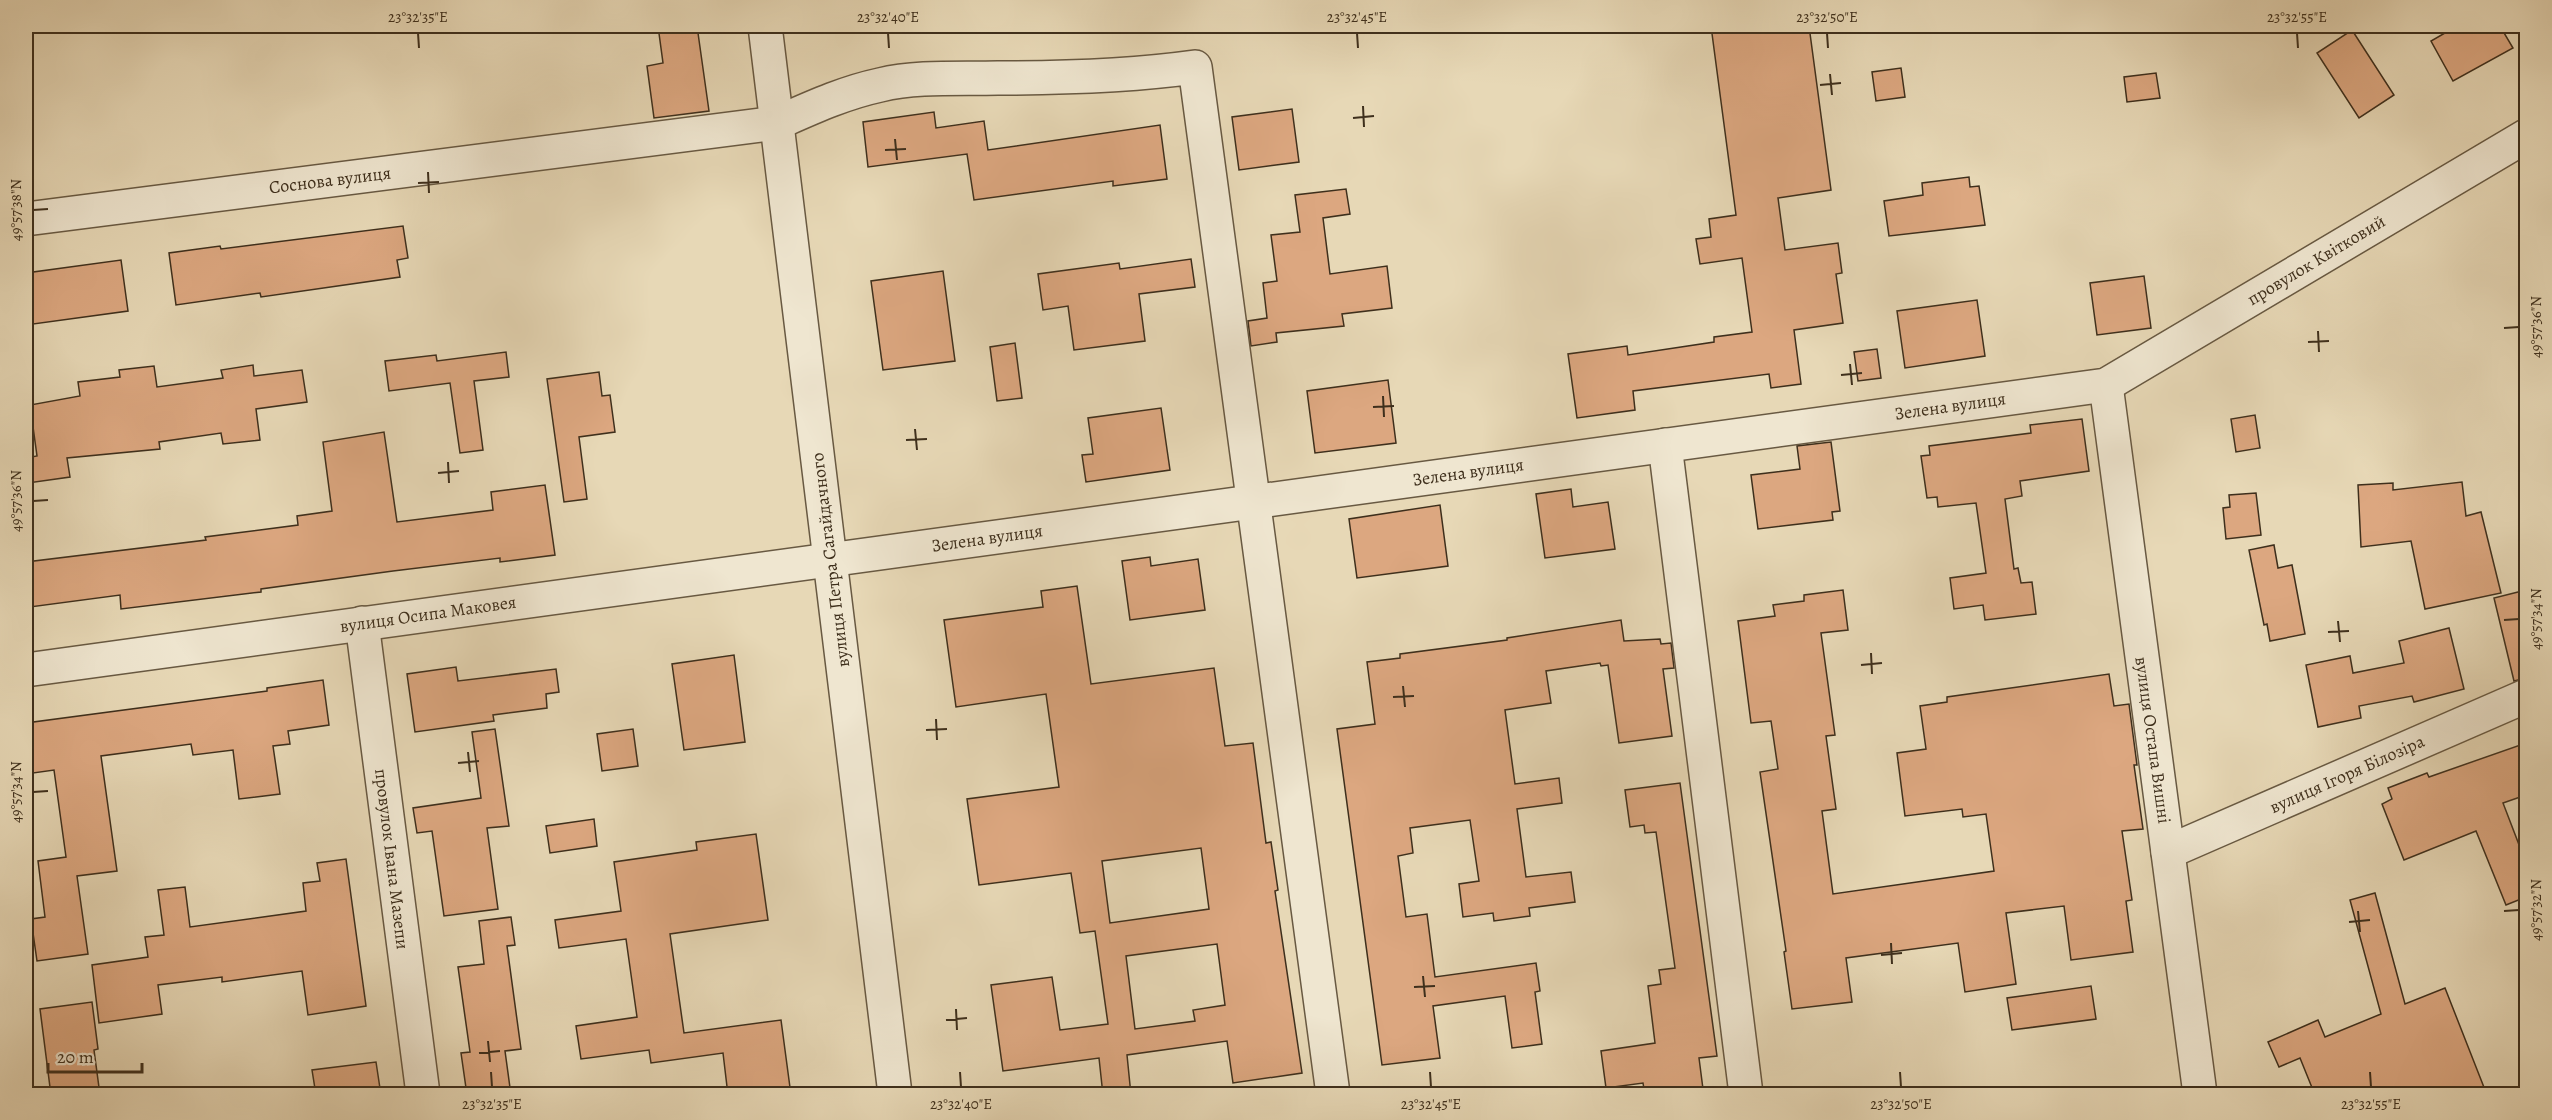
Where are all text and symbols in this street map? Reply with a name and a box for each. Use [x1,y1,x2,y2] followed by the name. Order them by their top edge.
[388,7,448,27] text: 23°32'35"E
[857,7,919,27] text: 23°32'40"E
[1327,7,1387,27] text: 23°32'45"E
[1796,7,1858,27] text: 23°32'50"E
[2267,7,2327,27] text: 23°32'55"E
[268,161,392,199] street label: Соснова вулиця
[6,179,26,241] text: 49°57'38"N
[2242,209,2390,311] street label: провулок Квітковий
[2526,296,2546,358] text: 49°57'36"N
[1893,386,2007,426] street label: Зелена вулиця
[805,451,855,669] street label: вулиця Петра Сагайдачного
[1411,452,1525,492] street label: Зелена вулиця
[6,470,26,532] text: 49°57'36"N
[930,518,1044,558] street label: Зелена вулиця
[2526,588,2546,650] text: 49°57'34"N
[338,590,518,638] street label: вулиця Осипа Маковея
[2129,655,2177,825] street label: вулиця Остапа Вишні
[2266,729,2429,819] street label: вулиця Ігоря Білозіра
[6,761,26,823] text: 49°57'34"N
[369,767,415,951] street label: провулок Івана Мазепи
[2526,879,2546,941] text: 49°57'32"N
[48,1036,142,1074] scale bar
[57,1045,94,1069] text: 20 m
[462,1094,522,1114] text: 23°32'35"E
[930,1094,992,1114] text: 23°32'40"E
[1401,1094,1461,1114] text: 23°32'45"E
[1870,1094,1932,1114] text: 23°32'50"E
[2341,1094,2401,1114] text: 23°32'55"E

